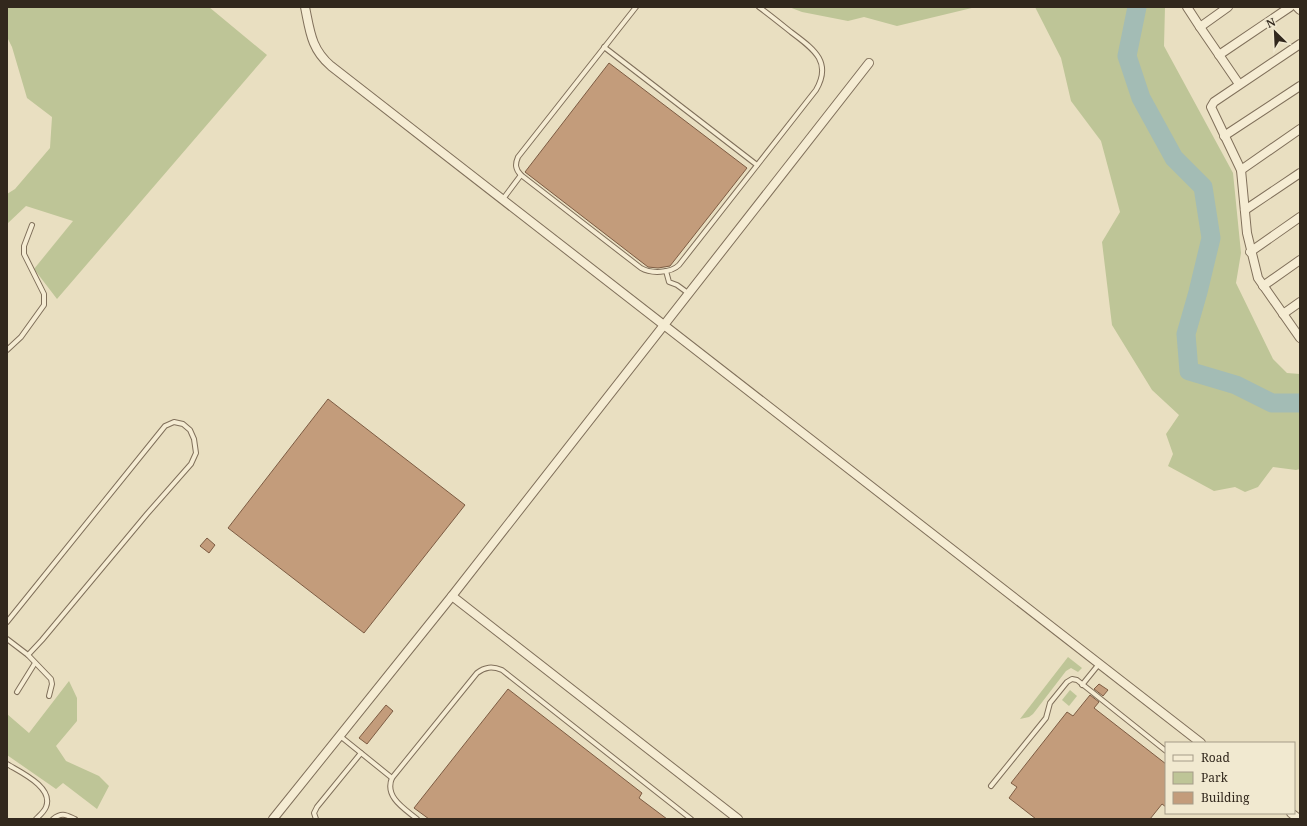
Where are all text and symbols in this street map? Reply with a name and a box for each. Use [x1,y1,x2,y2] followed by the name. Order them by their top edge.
[1255,12,1295,52] north arrow
[1264,14,1278,31] text: N
[1165,742,1295,814] legend
[1201,749,1231,766] text: Road
[1201,769,1229,786] text: Park
[1201,789,1250,806] text: Building

